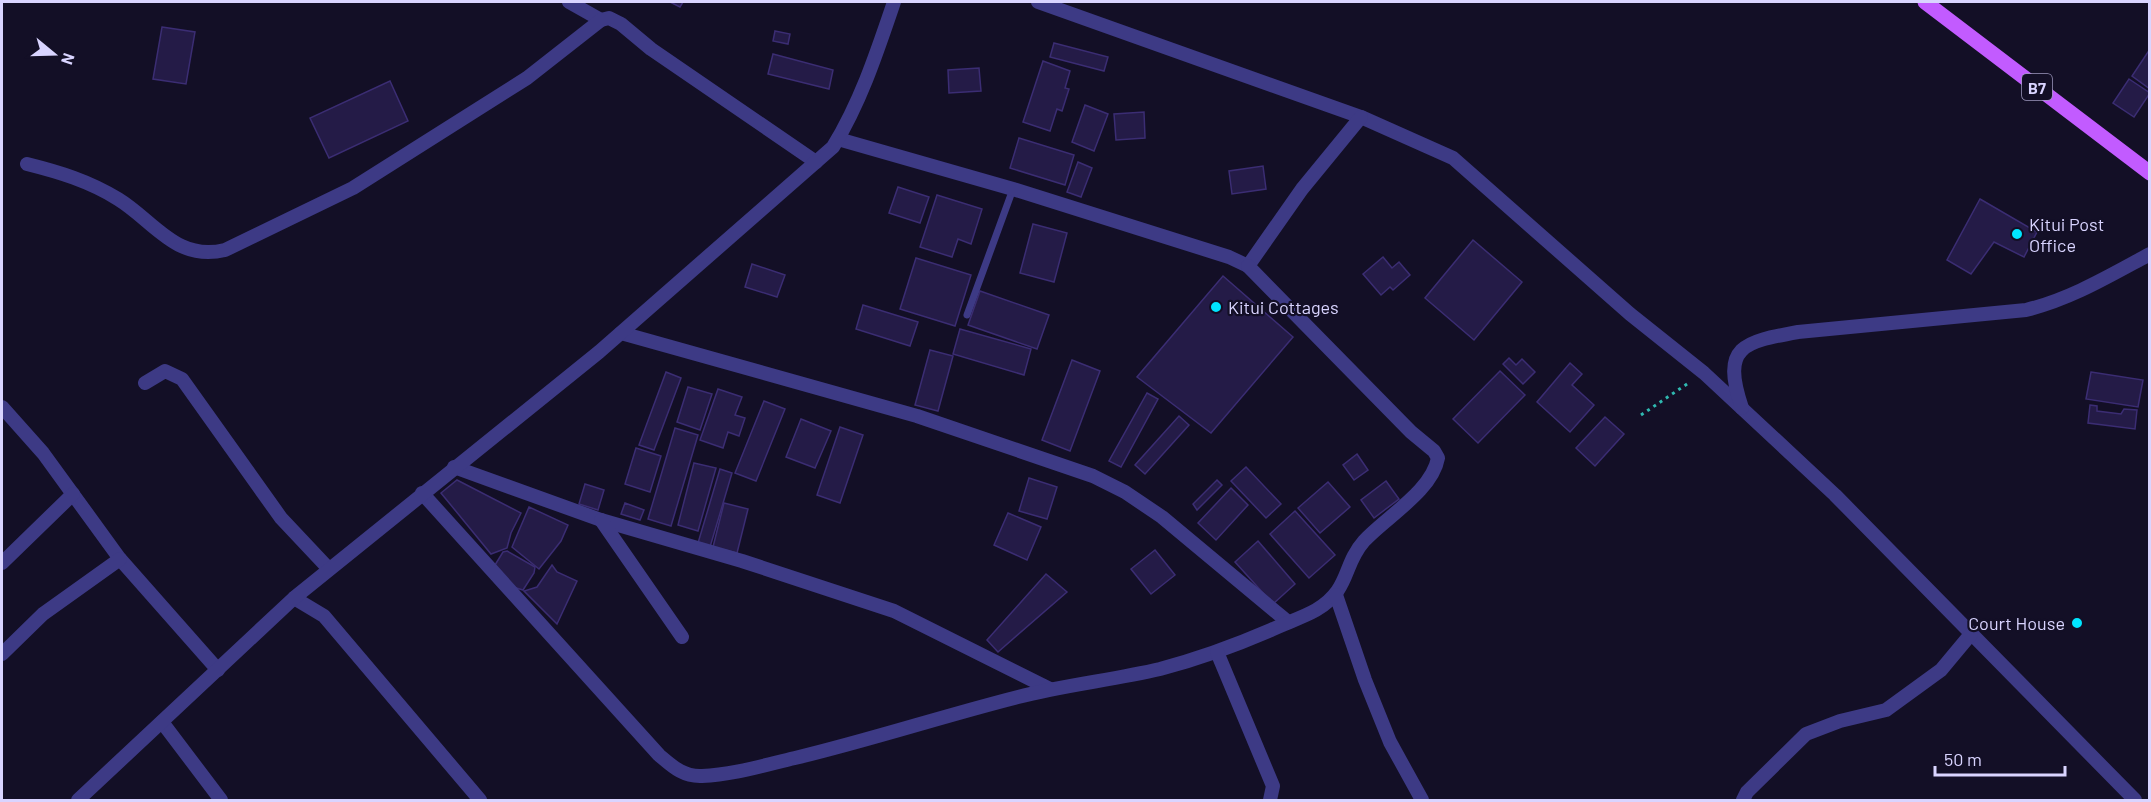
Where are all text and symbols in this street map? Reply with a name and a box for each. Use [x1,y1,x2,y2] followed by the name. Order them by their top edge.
[24,24,84,84] north arrow
[58,51,79,67] text: N
[2022,74,2052,100] road number: B7
[2029,213,2104,256] place label: Kitui Post Office
[2010,227,2024,241] marker: Kitui Post Office
[1228,296,1339,318] place label: Kitui Cottages
[1209,300,1223,314] marker: Kitui Cottages
[1968,612,2065,634] place label: Court House
[2070,616,2084,630] marker: Court House
[1935,739,2066,777] scale bar
[1944,748,1982,770] text: 50 m

